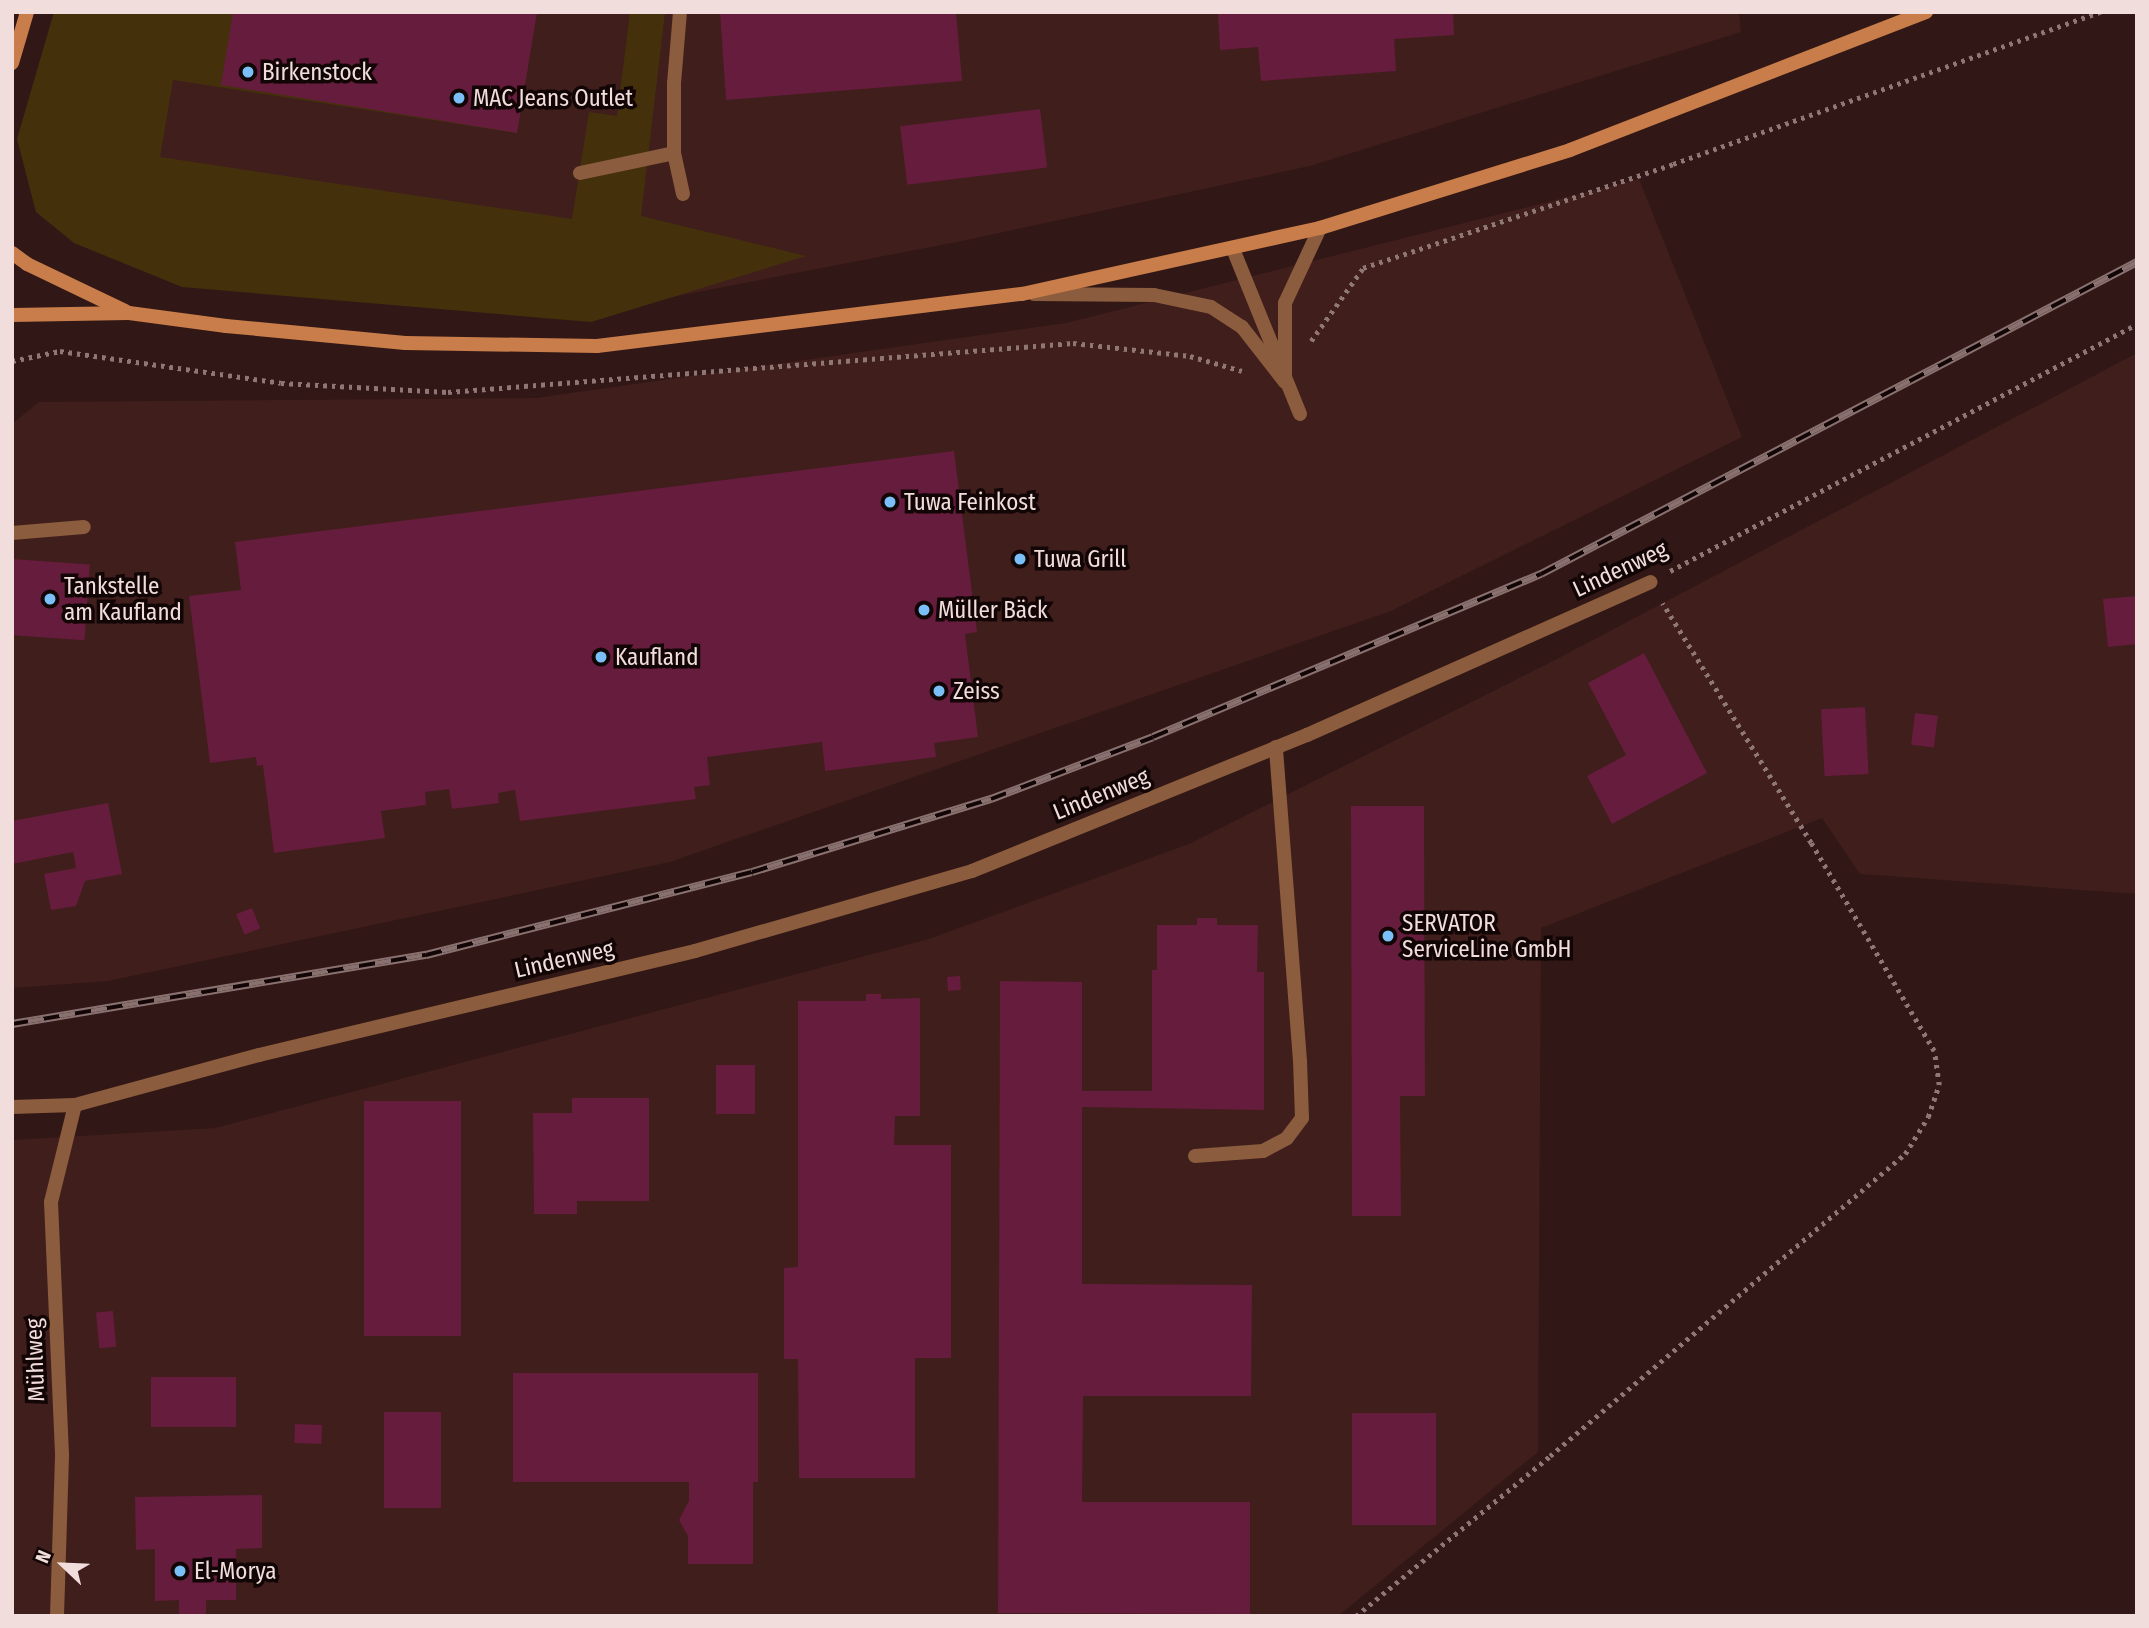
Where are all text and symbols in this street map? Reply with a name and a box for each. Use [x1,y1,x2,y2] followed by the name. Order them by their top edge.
[262,58,372,86] place label: Birkenstock
[240,64,256,80] marker: Birkenstock
[473,84,633,112] place label: MAC Jeans Outlet
[451,90,467,106] marker: MAC Jeans Outlet
[904,488,1036,516] place label: Tuwa Feinkost
[882,494,898,510] marker: Tuwa Feinkost
[1568,535,1672,603] street label: Lindenweg
[1034,545,1126,573] place label: Tuwa Grill
[1012,551,1028,567] marker: Tuwa Grill
[64,572,182,626] place label: Tankstelle am Kaufland
[42,591,58,607] marker: Tankstelle am Kaufland
[938,596,1048,624] place label: Müller Bäck
[916,602,932,618] marker: Müller Bäck
[615,643,698,671] place label: Kaufland
[593,649,609,665] marker: Kaufland
[953,677,1000,705] place label: Zeiss
[931,683,947,699] marker: Zeiss
[1049,762,1153,826] street label: Lindenweg
[1402,909,1572,963] place label: SERVATOR ServiceLine GmbH
[1380,928,1396,944] marker: SERVATOR ServiceLine GmbH
[512,934,616,984] street label: Lindenweg
[20,1318,50,1402] street label: Mühlweg
[28,1530,98,1600] north arrow
[30,1547,56,1566] text: N
[194,1557,277,1585] place label: El-Morya
[172,1563,188,1579] marker: El-Morya

